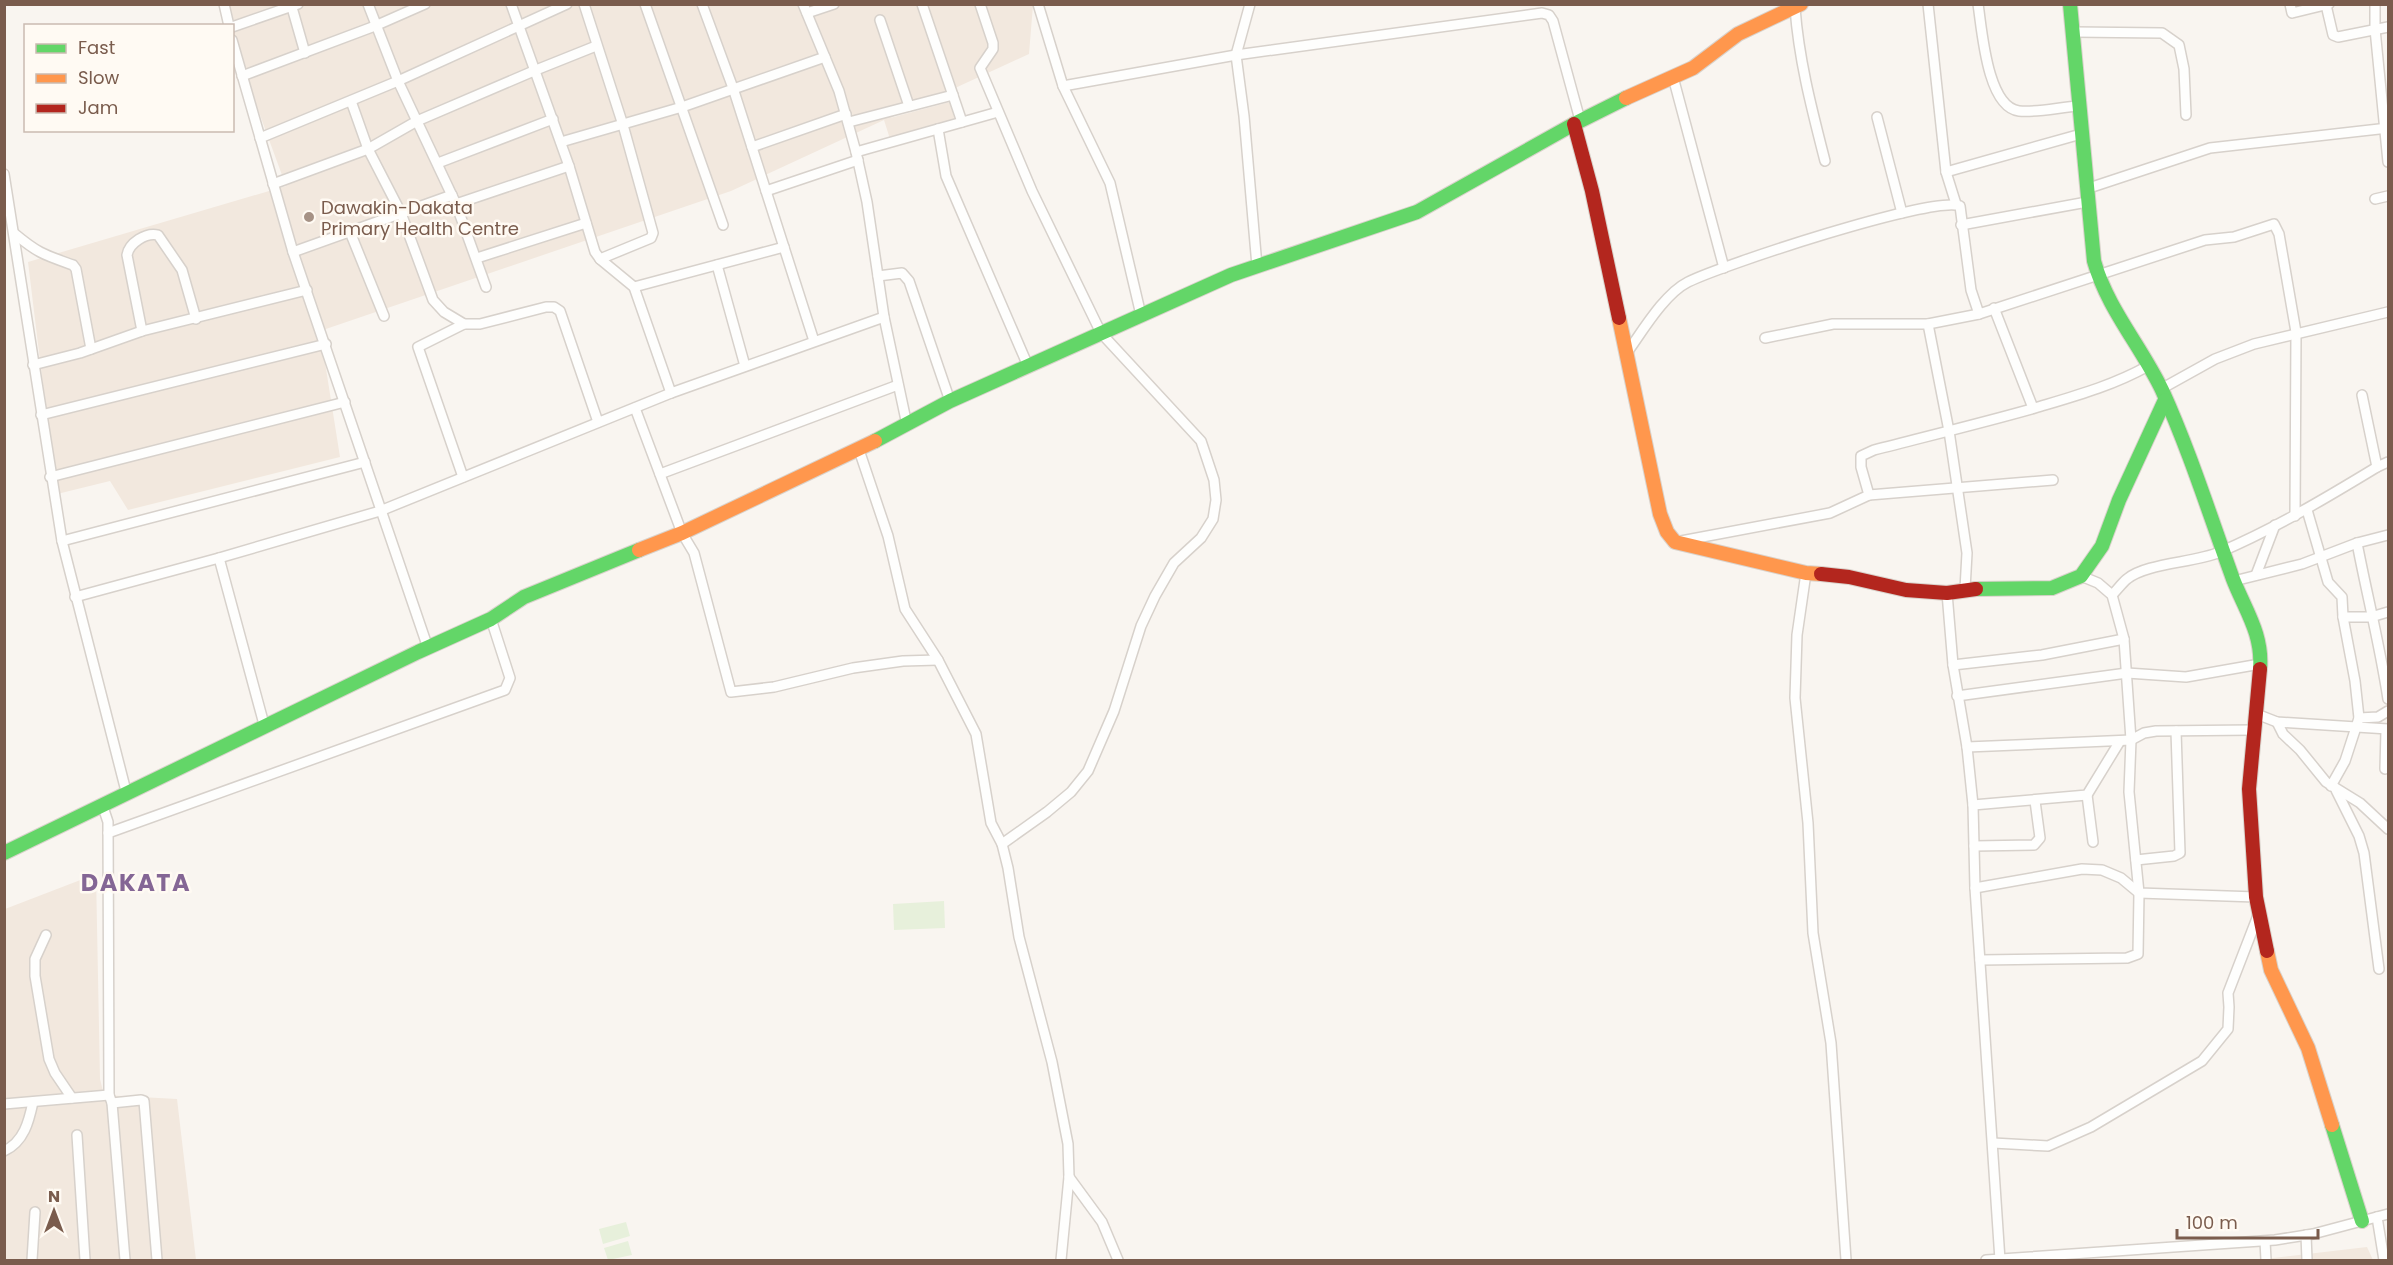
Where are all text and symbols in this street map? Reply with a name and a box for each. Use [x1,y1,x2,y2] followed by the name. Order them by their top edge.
[24,24,234,132] legend
[78,35,115,60] text: Fast
[78,65,120,90] text: Slow
[78,95,118,120] text: Jam
[321,195,519,241] place label: Dawakin-Dakata Primary Health Centre
[302,210,316,224] marker: Dawakin-Dakata Primary Health Centre
[81,866,191,899] district label: DAKATA
[24,1181,84,1241] north arrow
[48,1185,60,1208] text: N
[2177,1202,2318,1240] scale bar
[2186,1210,2238,1235] text: 100 m

